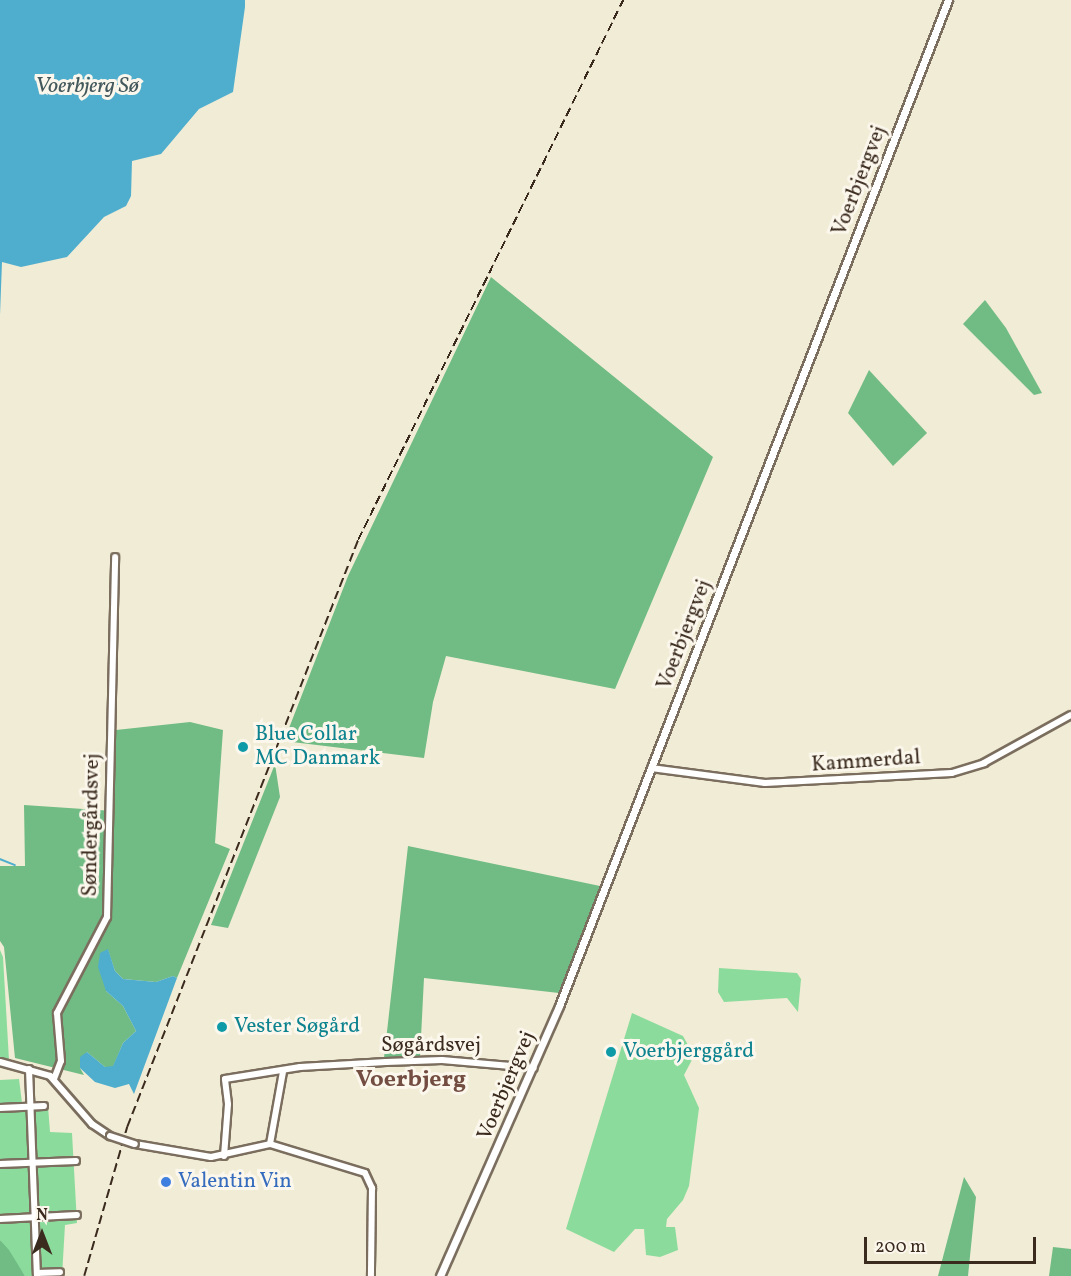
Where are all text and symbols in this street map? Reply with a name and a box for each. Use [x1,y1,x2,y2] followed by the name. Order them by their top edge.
[35,74,139,100] water label: Voerbjerg Sø
[827,122,893,240] street label: Voerbjergvej
[652,576,718,694] street label: Voerbjergvej
[255,722,380,772] place label: Blue Collar MC Danmark
[236,740,250,754] marker: Blue Collar MC Danmark
[811,746,921,778] street label: Kammerdal
[78,753,106,897] street label: Søndergårdsvej
[234,1014,360,1040] place label: Vester Søgård
[215,1020,229,1034] marker: Vester Søgård
[473,1028,541,1144] street label: Voerbjergvej
[381,1033,481,1059] street label: Søgårdsvej
[623,1039,754,1065] place label: Voerbjerggård
[604,1045,618,1059] marker: Voerbjerggård
[356,1067,466,1095] district label: Voerbjerg
[178,1169,292,1195] place label: Valentin Vin
[159,1175,173,1189] marker: Valentin Vin
[12,1204,72,1264] north arrow
[36,1205,48,1227] text: N
[867,1225,1040,1263] scale bar
[875,1235,926,1260] text: 200 m

